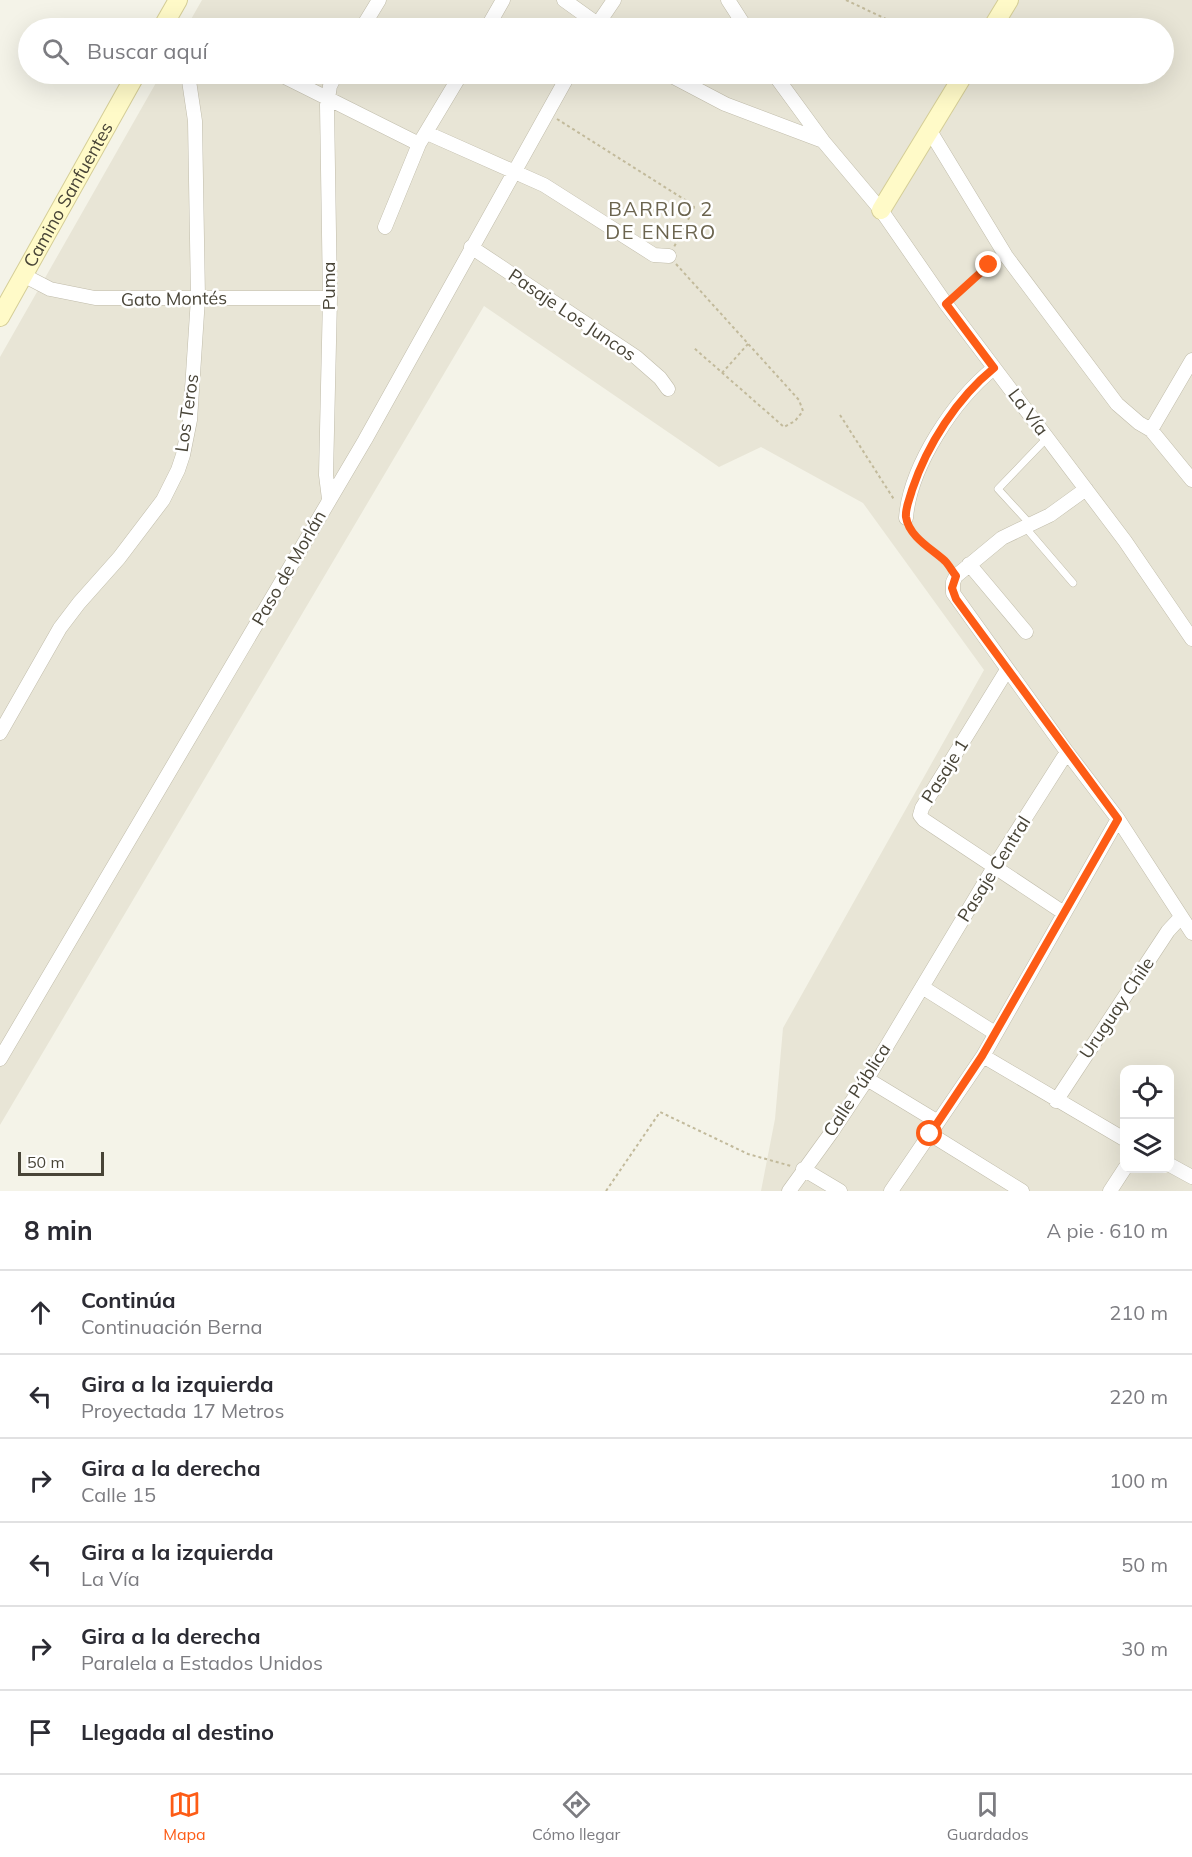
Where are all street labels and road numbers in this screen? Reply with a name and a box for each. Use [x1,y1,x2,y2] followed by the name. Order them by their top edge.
[18,118,118,271] street label: Camino Sanfuentes
[317,262,340,310] street label: Puma
[504,263,641,366] street label: Pasaje Los Juncos
[121,286,227,311] street label: Gato Montés
[170,372,203,453] street label: Los Teros
[1003,384,1054,440] street label: La Vía
[246,506,331,629] street label: Paso de Morlán
[916,734,973,807] street label: Pasaje 1
[952,812,1035,926] street label: Pasaje Central
[1074,953,1159,1063] street label: Uruguay Chile
[818,1039,895,1141] street label: Calle Pública

